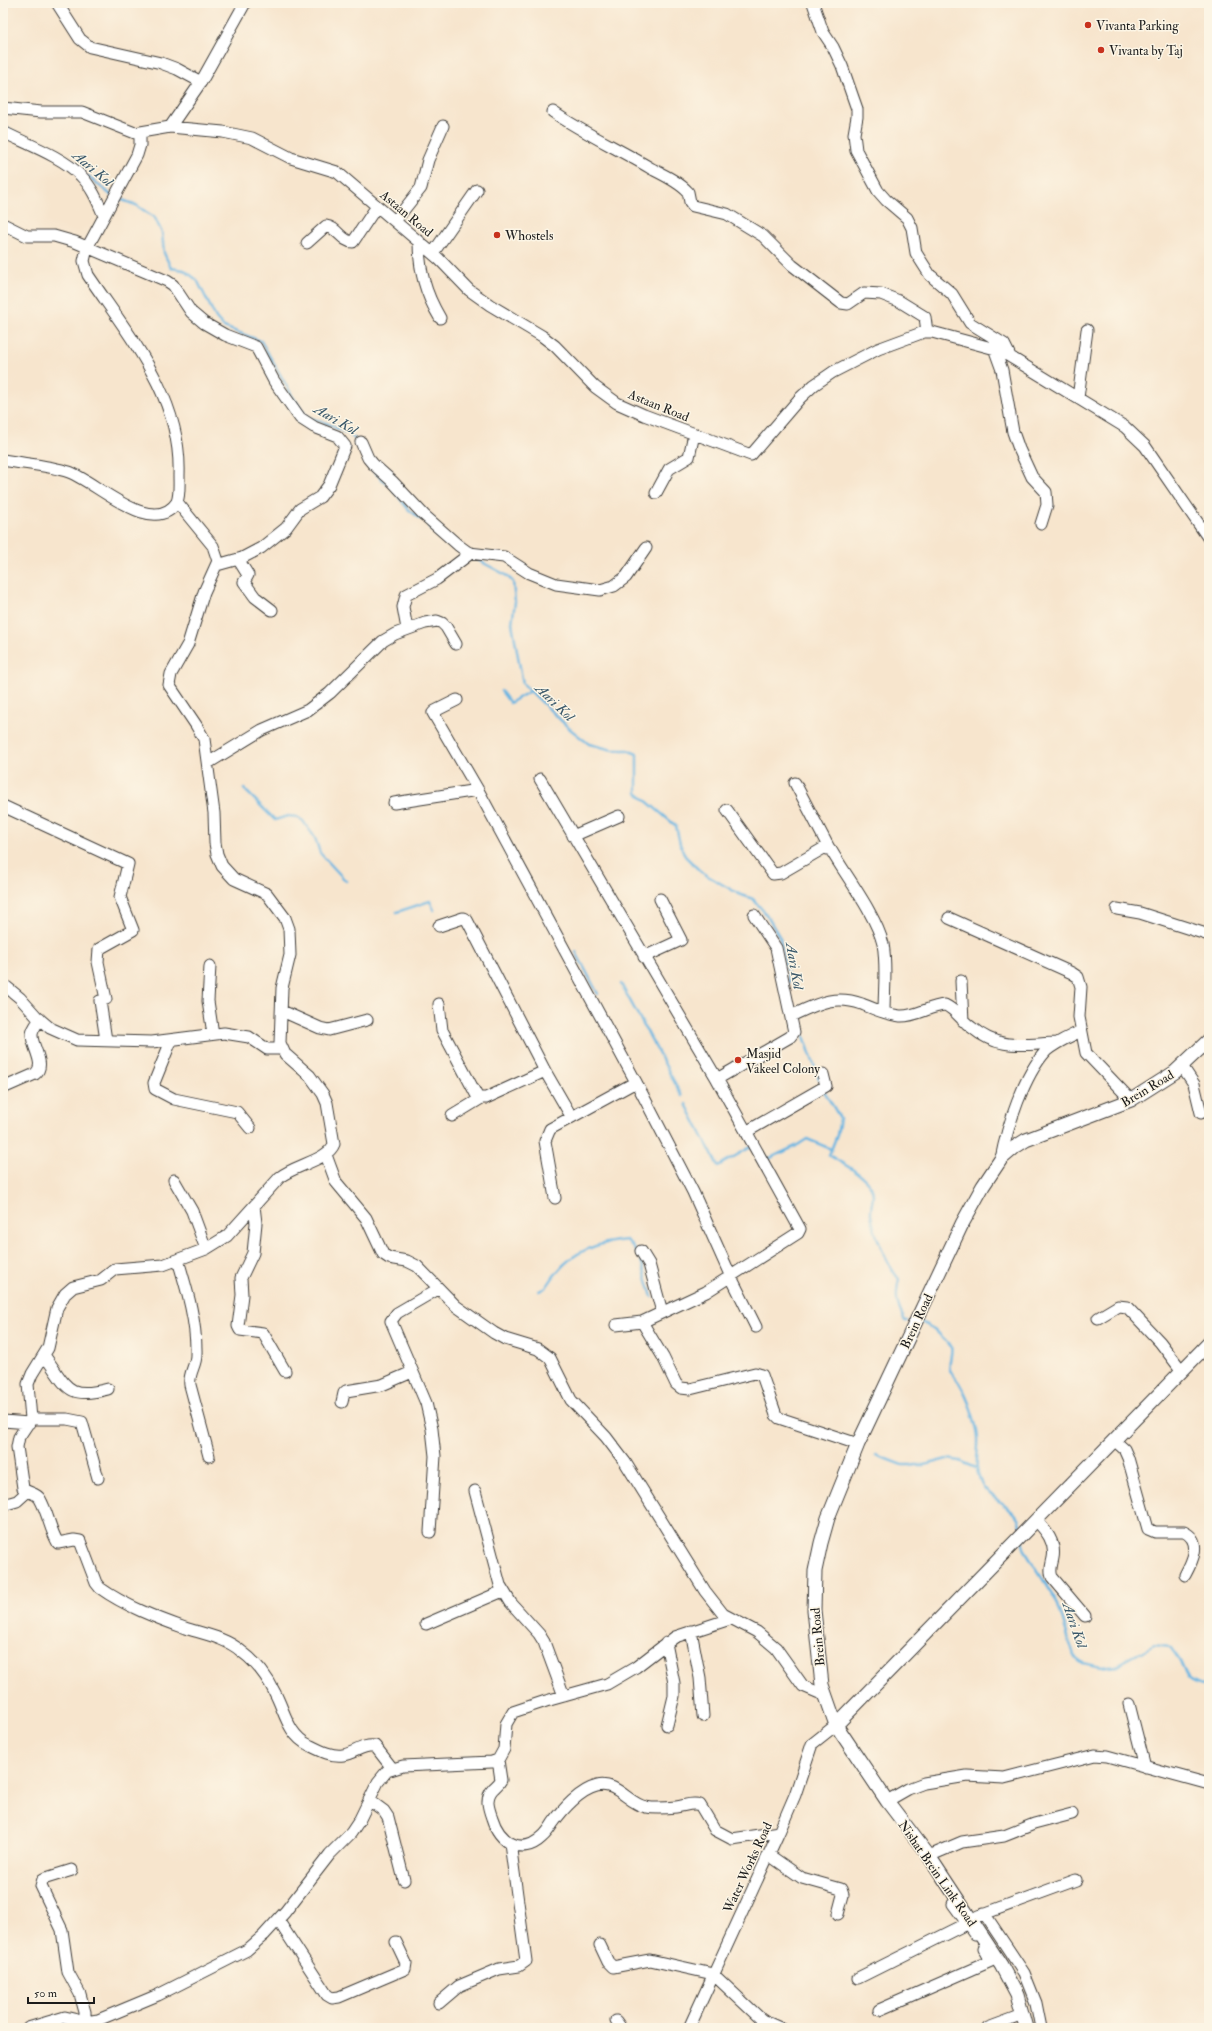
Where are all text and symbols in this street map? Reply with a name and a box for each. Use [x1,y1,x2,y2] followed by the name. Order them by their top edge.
[1096,18,1179,34] place label: Vivanta Parking
[1083,20,1093,30] marker: Vivanta Parking
[1109,43,1183,60] place label: Vivanta by Taj
[1096,45,1106,55] marker: Vivanta by Taj
[68,145,118,191] water label: Aari Kol
[376,186,437,241] street label: Astaan Road
[504,228,554,244] place label: Whostels
[492,230,502,240] marker: Whostels
[625,386,692,426] street label: Astaan Road
[309,399,362,439] water label: Aari Kol
[530,678,579,726] water label: Aari Kol
[782,939,807,992] water label: Aari Kol
[746,1046,820,1078] place label: Masjid Vakeel Colony
[733,1055,743,1065] marker: Masjid Vakeel Colony
[1118,1067,1177,1111] street label: Brein Road
[897,1291,937,1351] street label: Brein Road
[1058,1598,1091,1652] water label: Aari Kol
[807,1606,829,1667] street label: Brein Road
[895,1817,980,1930] street label: Nishat Brein Link Road
[719,1819,776,1916] street label: Water Works Road
[28,1979,94,2005] scale bar
[34,1986,58,2001] text: 50 m

